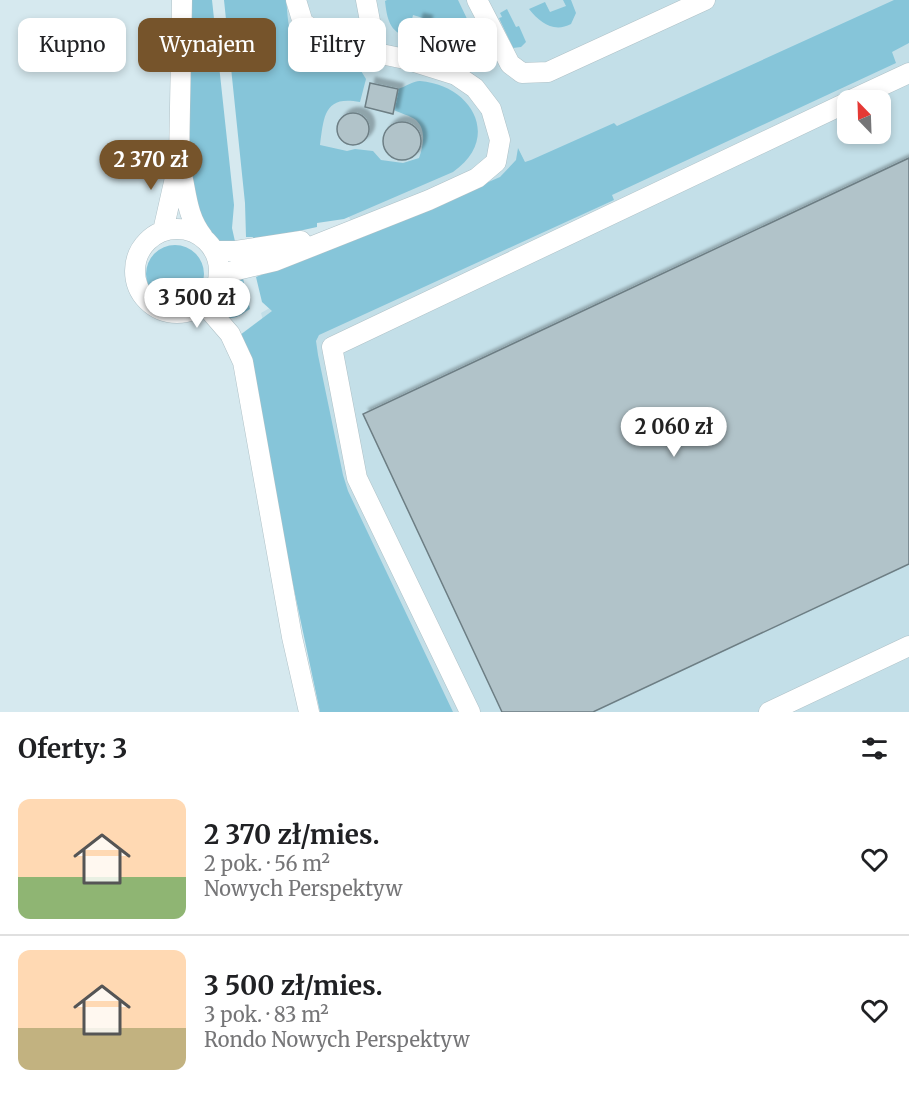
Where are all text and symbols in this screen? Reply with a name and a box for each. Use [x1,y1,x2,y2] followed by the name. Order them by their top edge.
[18,18,126,72] chip: Kupno
[138,18,276,72] chip: Wynajem
[288,18,386,72] chip: Filtry
[398,18,497,72] chip: Nowe
[837,90,891,144] north arrow
[837,90,891,144] map controls
[89,140,213,191] pin: 2 370 zł
[113,147,189,172] text: 2 370 zł
[135,278,259,329] pin: 3 500 zł
[158,285,236,310] text: 3 500 zł
[612,407,736,458] pin: 2 060 zł
[635,414,713,439] text: 2 060 zł
[18,732,127,765] text: Oferty: 3
[858,732,891,765] icon: filters
[204,818,380,851] text: 2 370 zł/mies.
[66,823,138,895] icon: home
[858,843,891,876] icon: heart
[204,851,330,876] text: 2 pok. · 56 m²
[204,876,402,901] text: Nowych Perspektyw
[204,969,383,1002] text: 3 500 zł/mies.
[66,974,138,1046] icon: home
[858,994,891,1027] icon: heart
[204,1002,329,1027] text: 3 pok. · 83 m²
[204,1027,470,1052] text: Rondo Nowych Perspektyw

